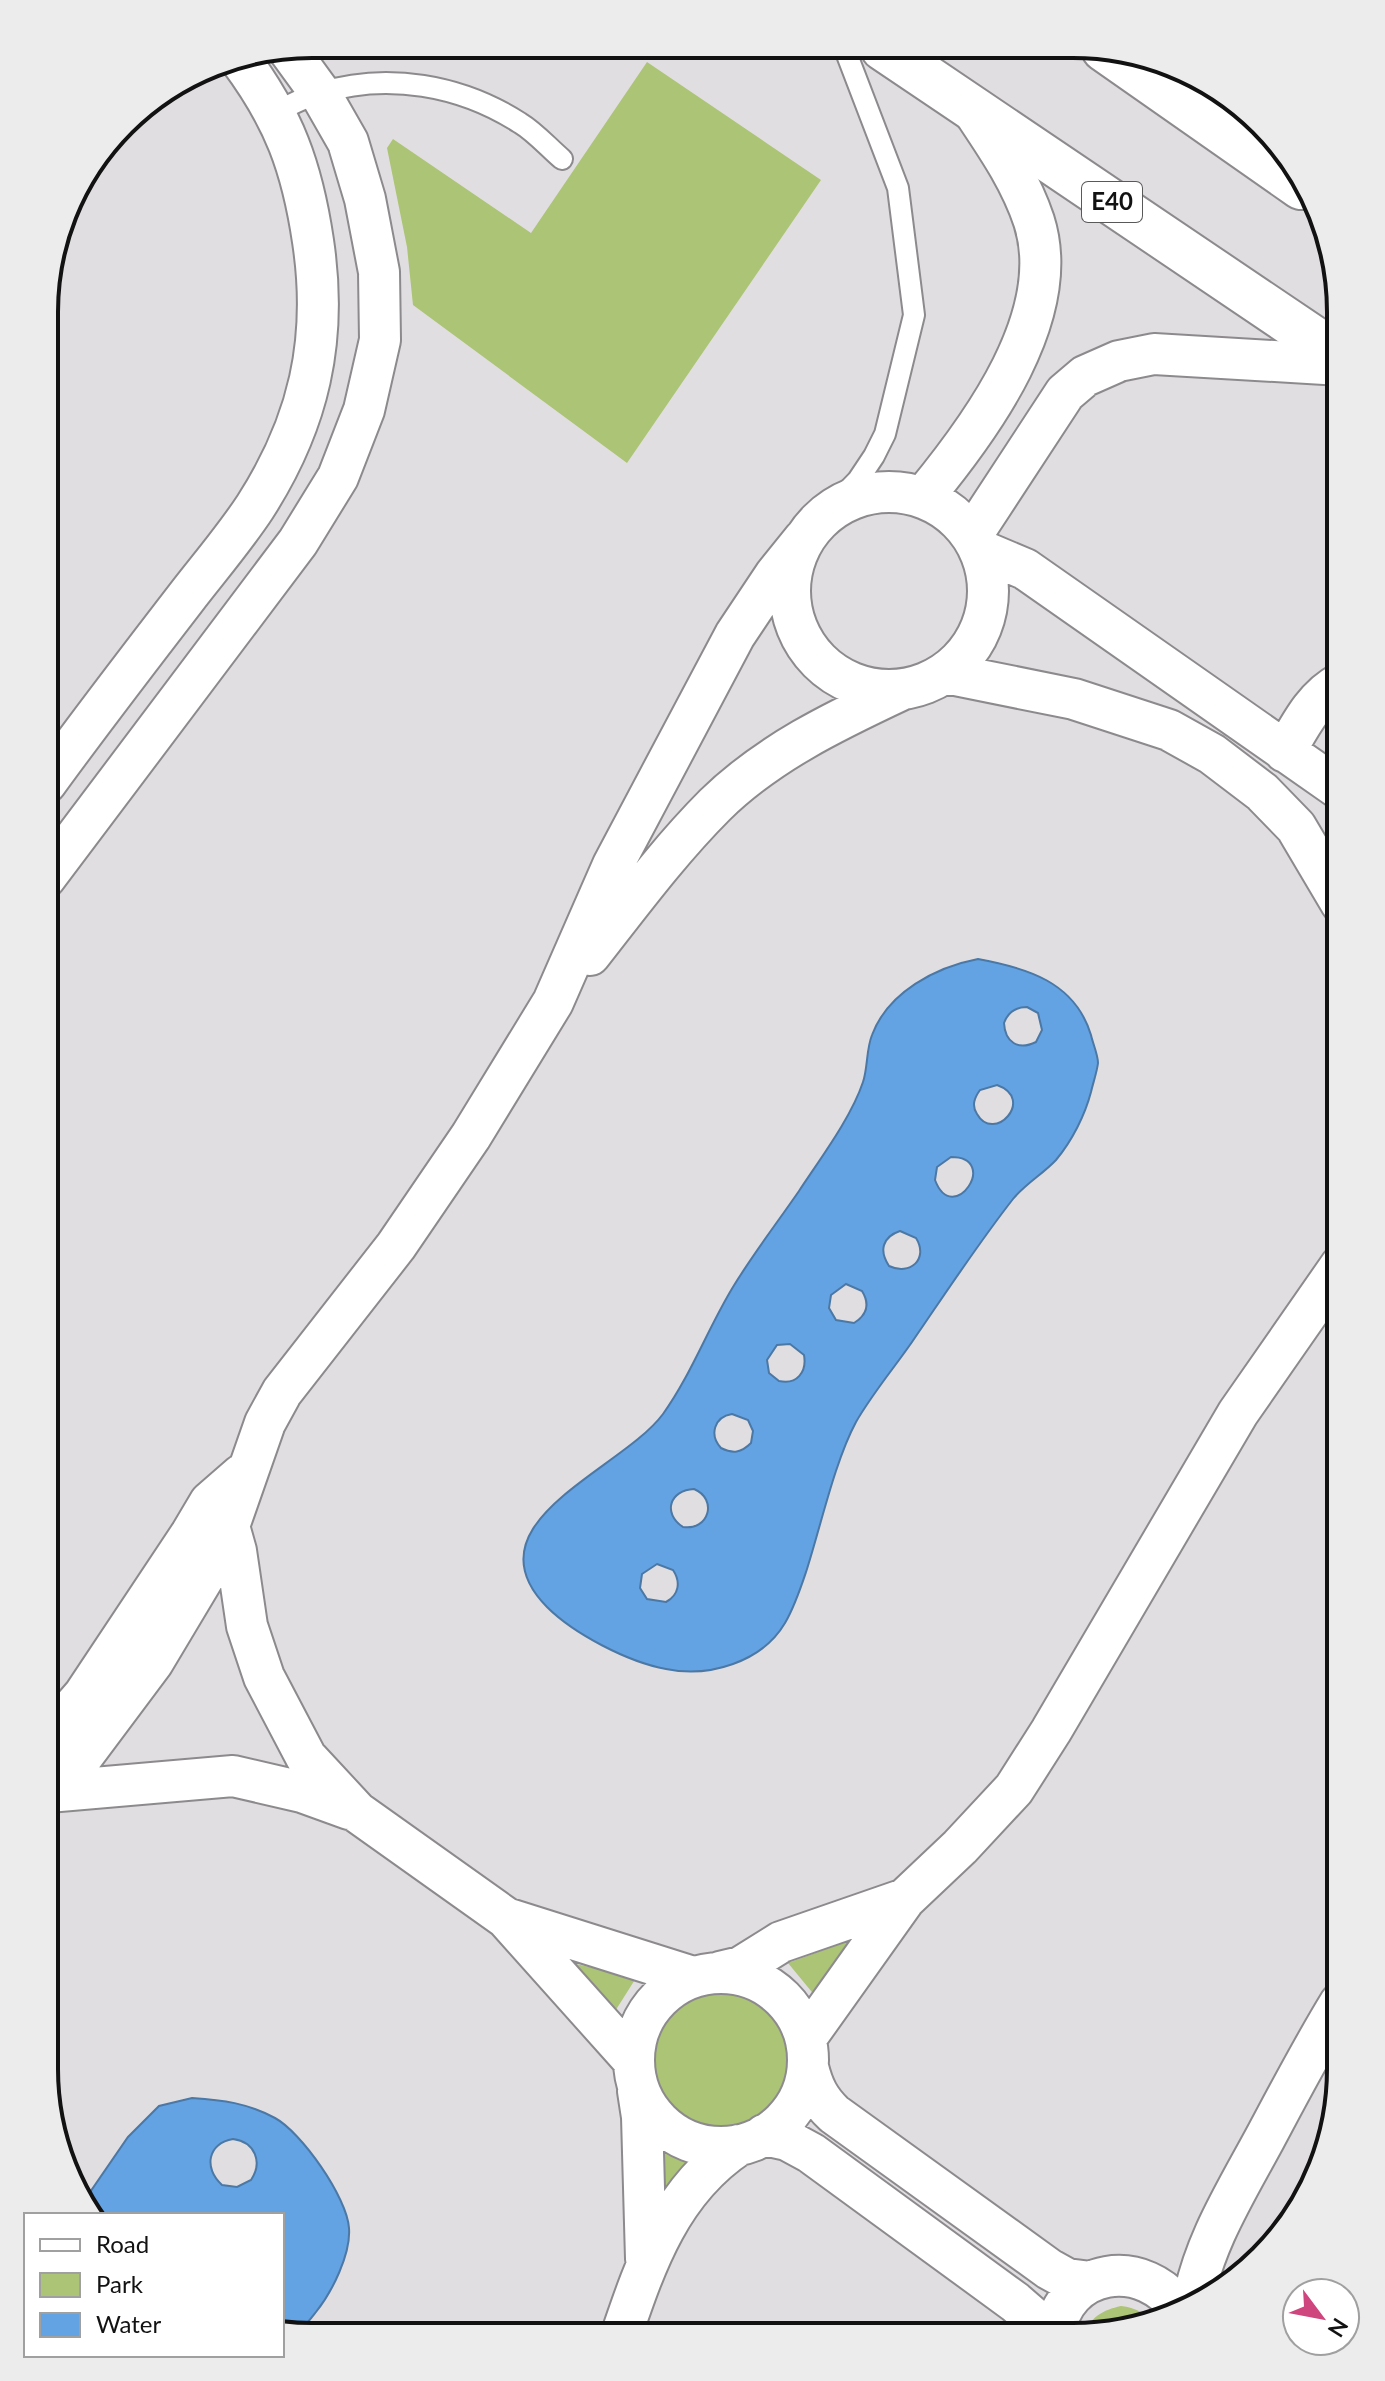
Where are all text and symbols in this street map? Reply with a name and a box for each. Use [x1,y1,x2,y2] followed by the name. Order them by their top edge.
[1082,182,1142,222] road number: E40
[24,2213,284,2357] legend
[96,2229,149,2258] text: Road
[96,2269,144,2298] text: Park
[1281,2277,1361,2357] north arrow
[96,2309,161,2338] text: Water
[1322,2314,1354,2342] text: N

